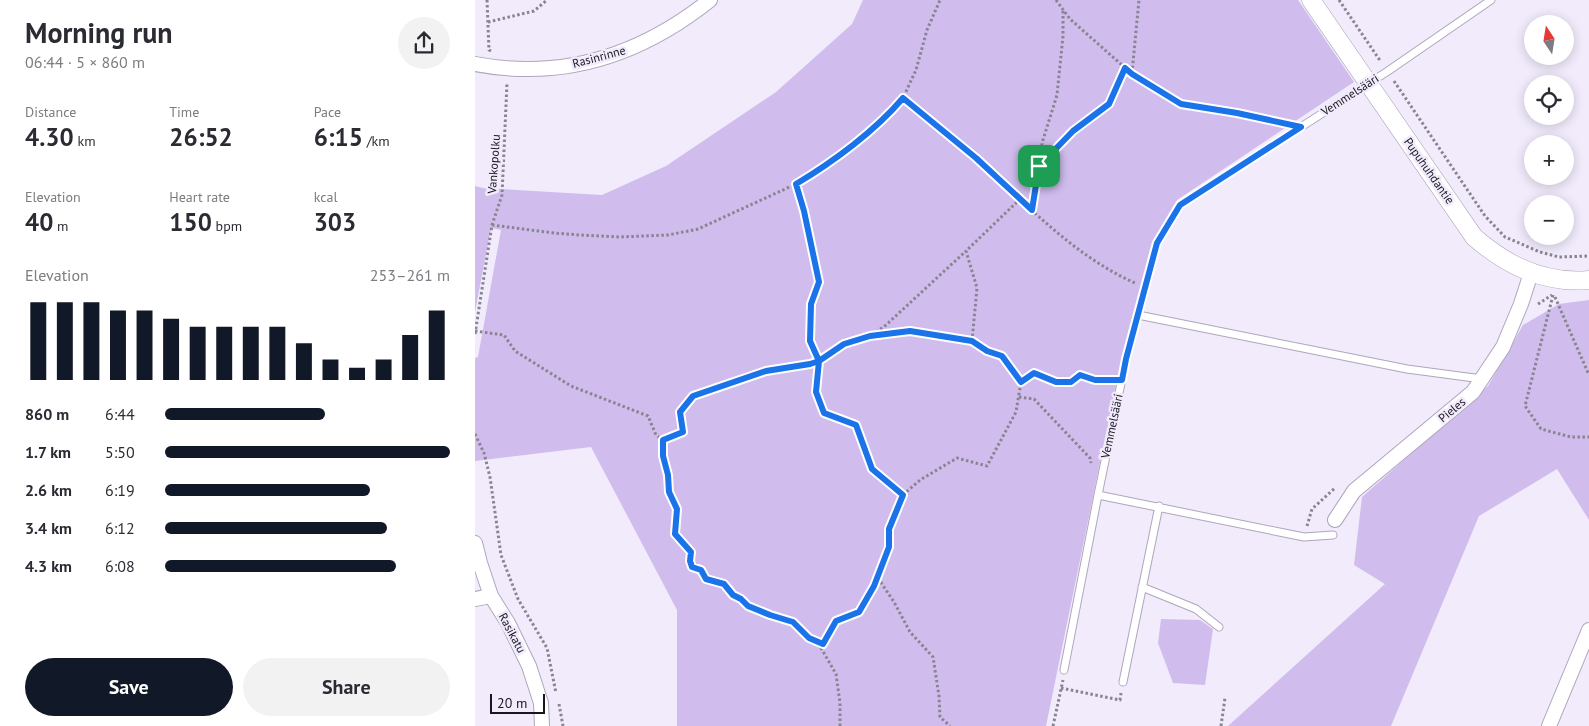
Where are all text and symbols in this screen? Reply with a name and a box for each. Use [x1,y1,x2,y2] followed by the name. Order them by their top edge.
[25,14,173,51] text: Morning run
[1524,15,1574,65] north arrow
[1524,15,1574,245] map controls
[398,17,450,69] button: share
[571,42,627,71] street label: Rasinrinne
[25,52,145,72] text: 06:44 · 5 × 860 m
[1317,70,1381,119] street label: Vemmelsääri
[1524,75,1574,125] button: locate
[25,103,76,121] text: Distance
[169,103,199,121] text: Time
[314,103,341,121] text: Pace
[25,121,74,153] text: 4.30
[169,121,233,153] text: 26:52
[314,121,363,153] text: 6:15
[74,132,96,150] text: km
[363,132,390,150] text: /km
[484,134,503,195] street label: Vankopolku
[1401,135,1458,207] street label: Pupuhuhdantie
[1524,135,1574,185] button: +
[1018,145,1060,187] pin
[1025,152,1053,180] icon: arrive
[25,188,81,206] text: Elevation
[169,188,230,206] text: Heart rate
[314,188,338,206] text: kcal
[1524,195,1574,245] button: −
[25,206,53,238] text: 40
[169,206,212,238] text: 150
[314,206,356,238] text: 303
[53,217,68,235] text: m
[212,217,242,235] text: bpm
[25,265,89,285] text: Elevation
[370,265,450,285] text: 253–261 m
[1097,392,1126,460] street label: Vemmelsääri
[1435,394,1468,425] street label: Pieles
[25,404,69,424] text: 860 m
[105,404,135,424] text: 6:44
[25,442,71,462] text: 1.7 km
[105,442,135,462] text: 5:50
[25,480,72,500] text: 2.6 km
[105,480,135,500] text: 6:19
[25,518,72,538] text: 3.4 km
[105,518,135,538] text: 6:12
[25,556,72,576] text: 4.3 km
[105,556,135,576] text: 6:08
[496,610,529,655] street label: Rasikatu
[25,658,233,716] button: Save
[243,658,450,716] button: Share
[490,691,545,714] scale bar
[497,694,527,712] text: 20 m

